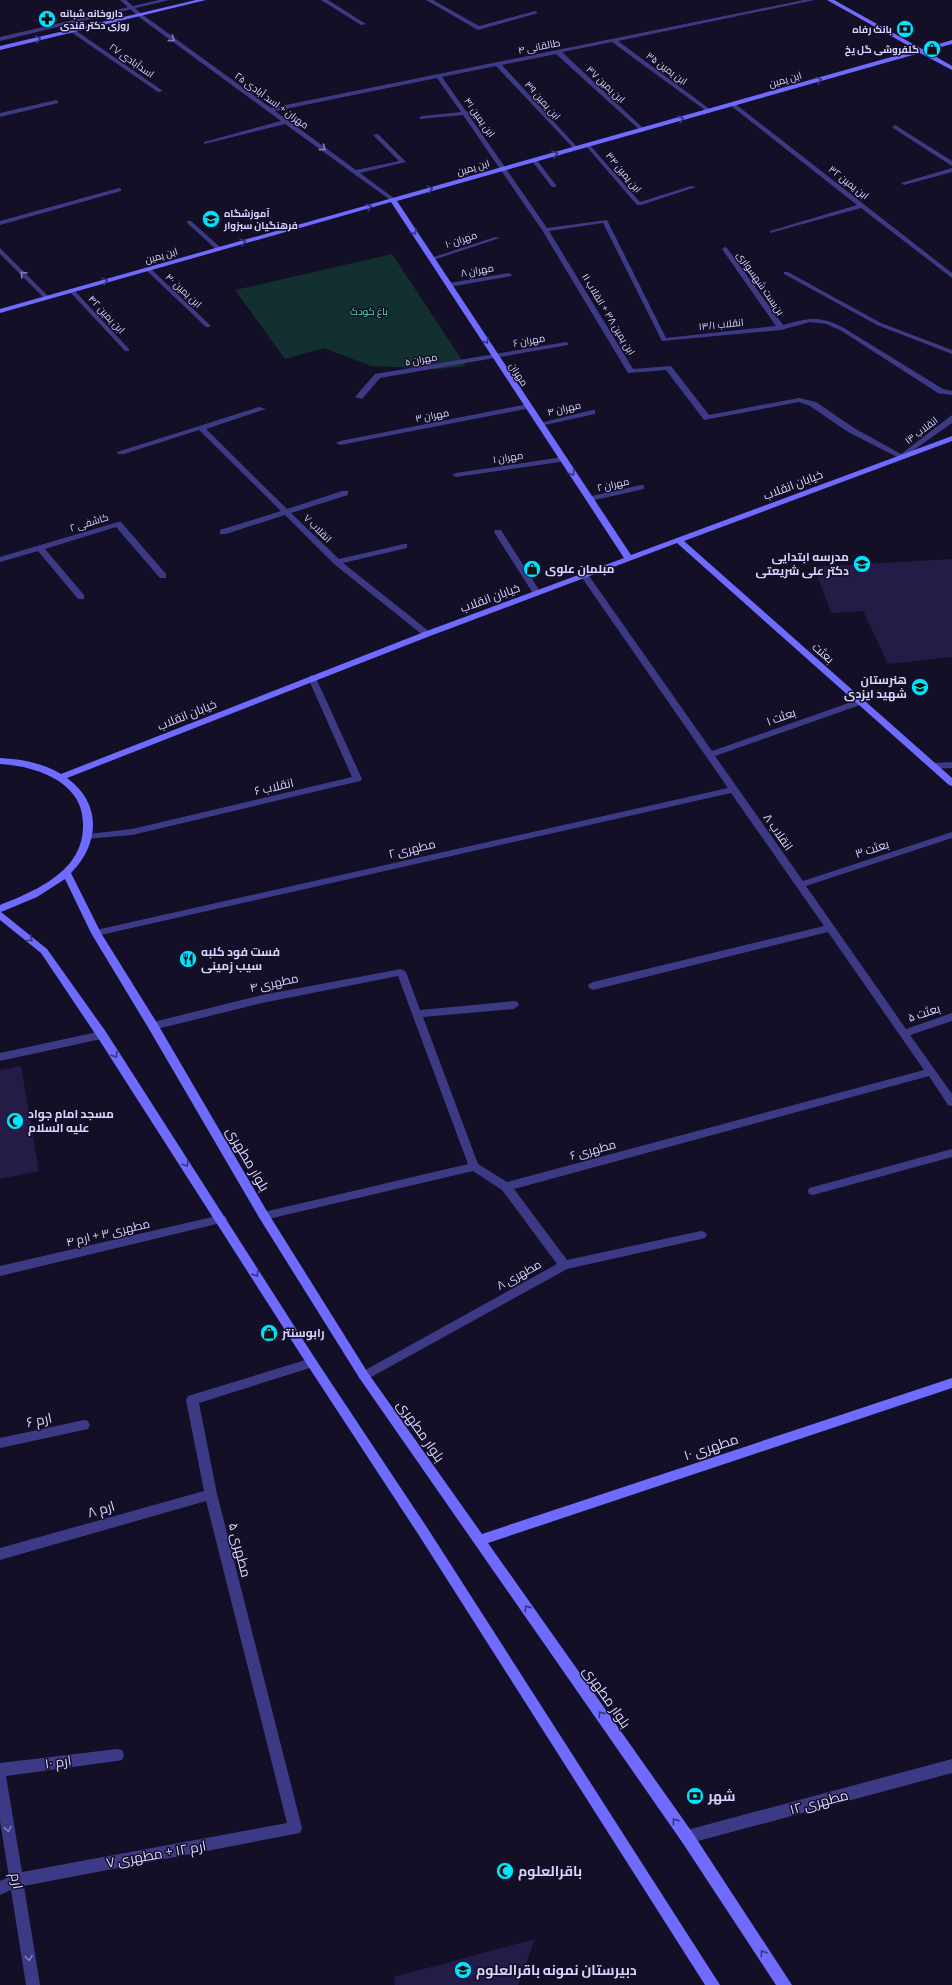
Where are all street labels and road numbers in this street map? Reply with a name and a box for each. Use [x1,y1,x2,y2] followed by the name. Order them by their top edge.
[517,35,561,57] street label: طالقانی ۴
[107,39,157,81] street label: اسدآبادی ۲۷
[643,48,691,88] street label: ابن یمین ۳۵
[583,62,629,106] street label: ابن یمین ۳۷
[232,68,312,132] street label: مهران + اسد آبادی ۲۵
[767,68,803,90] street label: ابن یمین
[522,78,564,122] street label: ابن یمین ۳۹
[461,94,499,140] street label: ابن یمین ۴۱
[603,149,645,195] street label: ابن یمین ۳۴
[455,156,491,178] street label: ابن یمین
[826,162,872,202] street label: ابن یمین ۳۲
[443,227,479,251] street label: مهران ۱۰
[143,244,179,266] street label: ابن یمین
[734,248,788,318] street label: بن‌بست شهسواری
[459,260,495,280] street label: مهران ۸
[163,270,205,310] street label: ابن یمین ۴۰
[579,271,639,357] street label: ابن یمین ۳۸ + انقلاب ۱۱
[86,292,128,336] street label: ابن یمین ۴۲
[698,315,744,333] street label: انقلاب ۱۳/۱
[512,330,546,350] street label: مهران ۶
[404,349,438,369] street label: مهران ۵
[506,360,532,388] street label: مهران
[546,397,582,419] street label: مهران ۴
[414,405,450,425] street label: مهران ۳
[902,413,940,447] street label: انقلاب ۱۳
[492,448,524,466] street label: مهران ۱
[761,465,825,504] street label: خیابان انقلاب
[596,474,630,494] street label: مهران ۲
[68,509,110,535] street label: کاشفی ۲
[301,511,335,545] street label: انقلاب ۷
[458,579,522,616] street label: خیابان انقلاب
[809,638,838,667] street label: بعثت
[155,695,219,734] street label: خیابان انقلاب
[764,703,798,730] street label: بعثت ۱
[253,774,295,799] street label: انقلاب ۶
[760,810,797,854] street label: انقلاب ۸
[387,835,437,862] street label: مطهری ۲
[853,835,891,862] street label: بعثت ۳
[248,969,300,996] street label: مطهری ۴
[905,999,942,1026] street label: بعثت ۵
[222,1123,275,1195] street label: بلوار مطهری
[568,1135,618,1164] street label: مطهری ۶
[64,1215,151,1250] street label: مطهری ۳ + ارم ۴
[493,1255,544,1294] street label: مطهری ۸
[393,1396,450,1466] street label: بلوار مطهری
[24,1408,54,1432] street label: ارم ۶
[681,1429,740,1464] street label: مطهری ۱۰
[85,1496,117,1522] street label: ارم ۸
[225,1520,256,1579] street label: مطهری ۵
[579,1662,636,1732] street label: بلوار مطهری
[43,1750,73,1774] street label: ارم ۱۰
[787,1785,850,1818] street label: مطهری ۱۲
[104,1835,208,1873] street label: ارم ۱۲ + مطهری ۷
[6,1871,28,1891] street label: ارم

